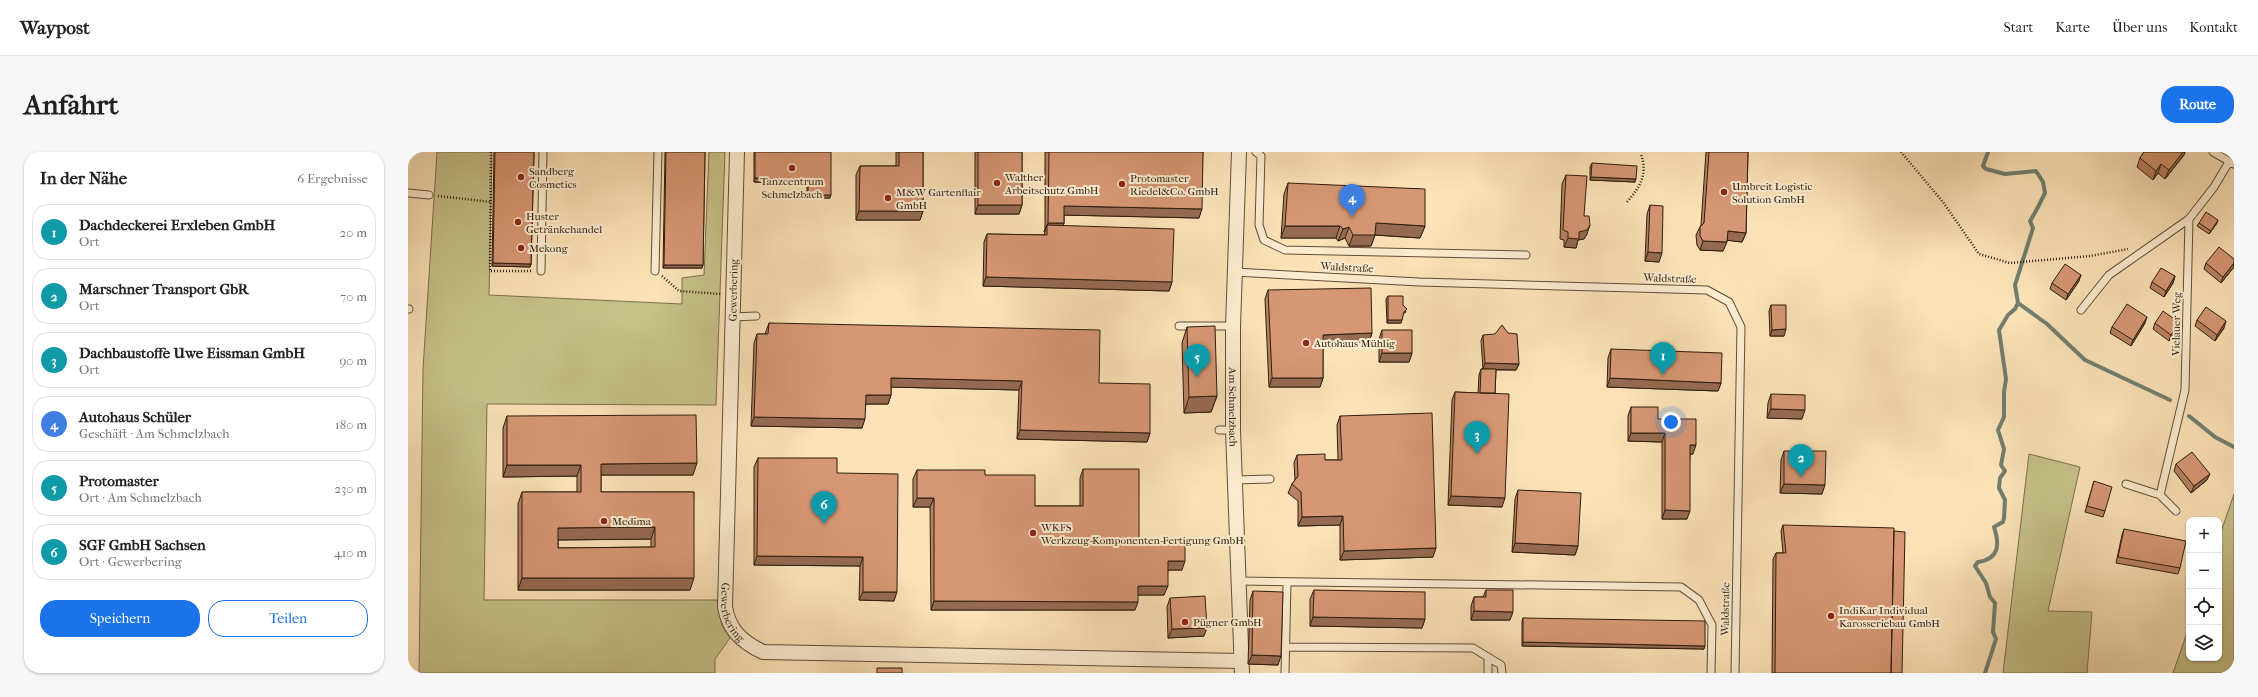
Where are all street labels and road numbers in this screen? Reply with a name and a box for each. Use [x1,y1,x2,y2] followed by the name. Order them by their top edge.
[726,258,741,321] street label: Gewerbering
[1319,260,1374,275] street label: Waldstraße
[1642,271,1697,286] street label: Waldstraße
[2169,292,2184,357] street label: Vielauer Weg
[1226,366,1240,448] street label: Am Schmelzbach
[718,582,747,645] street label: Gewerbering
[1719,582,1732,637] street label: Waldstraße

